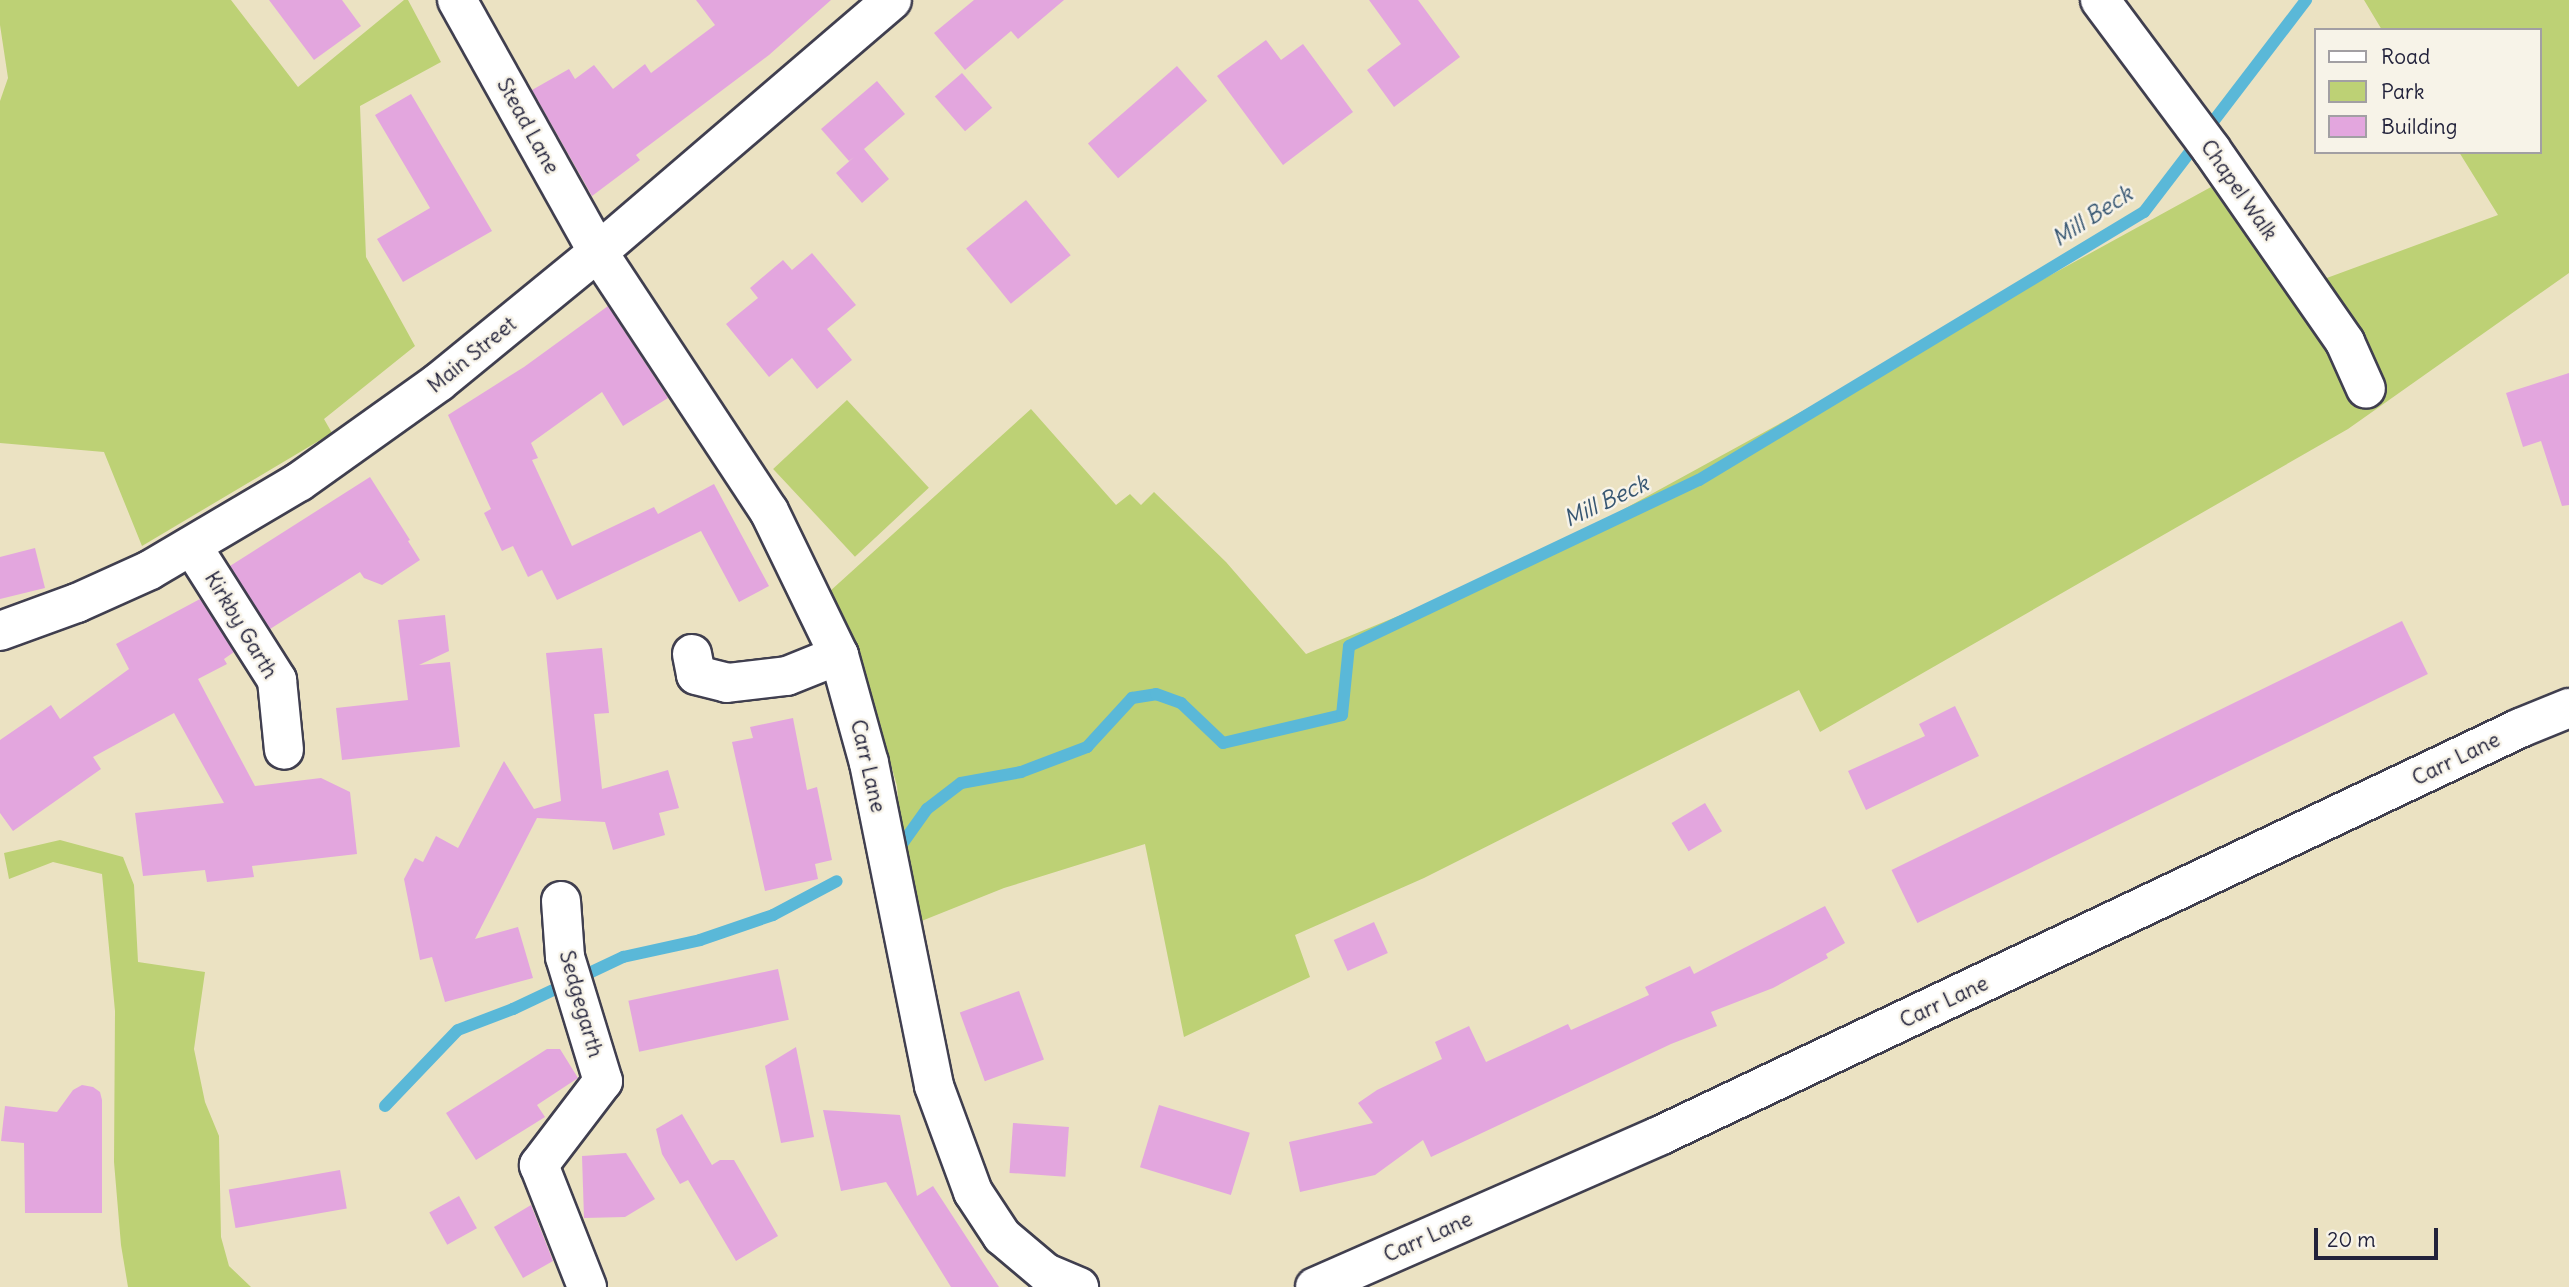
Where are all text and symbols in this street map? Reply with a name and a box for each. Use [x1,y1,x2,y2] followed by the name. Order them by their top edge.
[2314,28,2541,154] legend
[2381,43,2430,70] text: Road
[491,74,565,178] street label: Stead Lane
[2381,78,2424,105] text: Park
[2381,113,2457,140] text: Building
[2195,135,2283,245] street label: Chapel Walk
[2047,180,2137,252] water label: Mill Beck
[423,312,521,398] street label: Main Street
[1559,469,1653,533] water label: Mill Beck
[199,567,283,683] street label: Kirkby Garth
[845,717,891,815] street label: Carr Lane
[2408,727,2504,791] street label: Carr Lane
[554,948,608,1060] street label: Sedgegarth
[1896,971,1992,1033] street label: Carr Lane
[1380,1206,1476,1268] street label: Carr Lane
[2317,1214,2441,1258] scale bar
[2327,1226,2376,1253] text: 20 m

